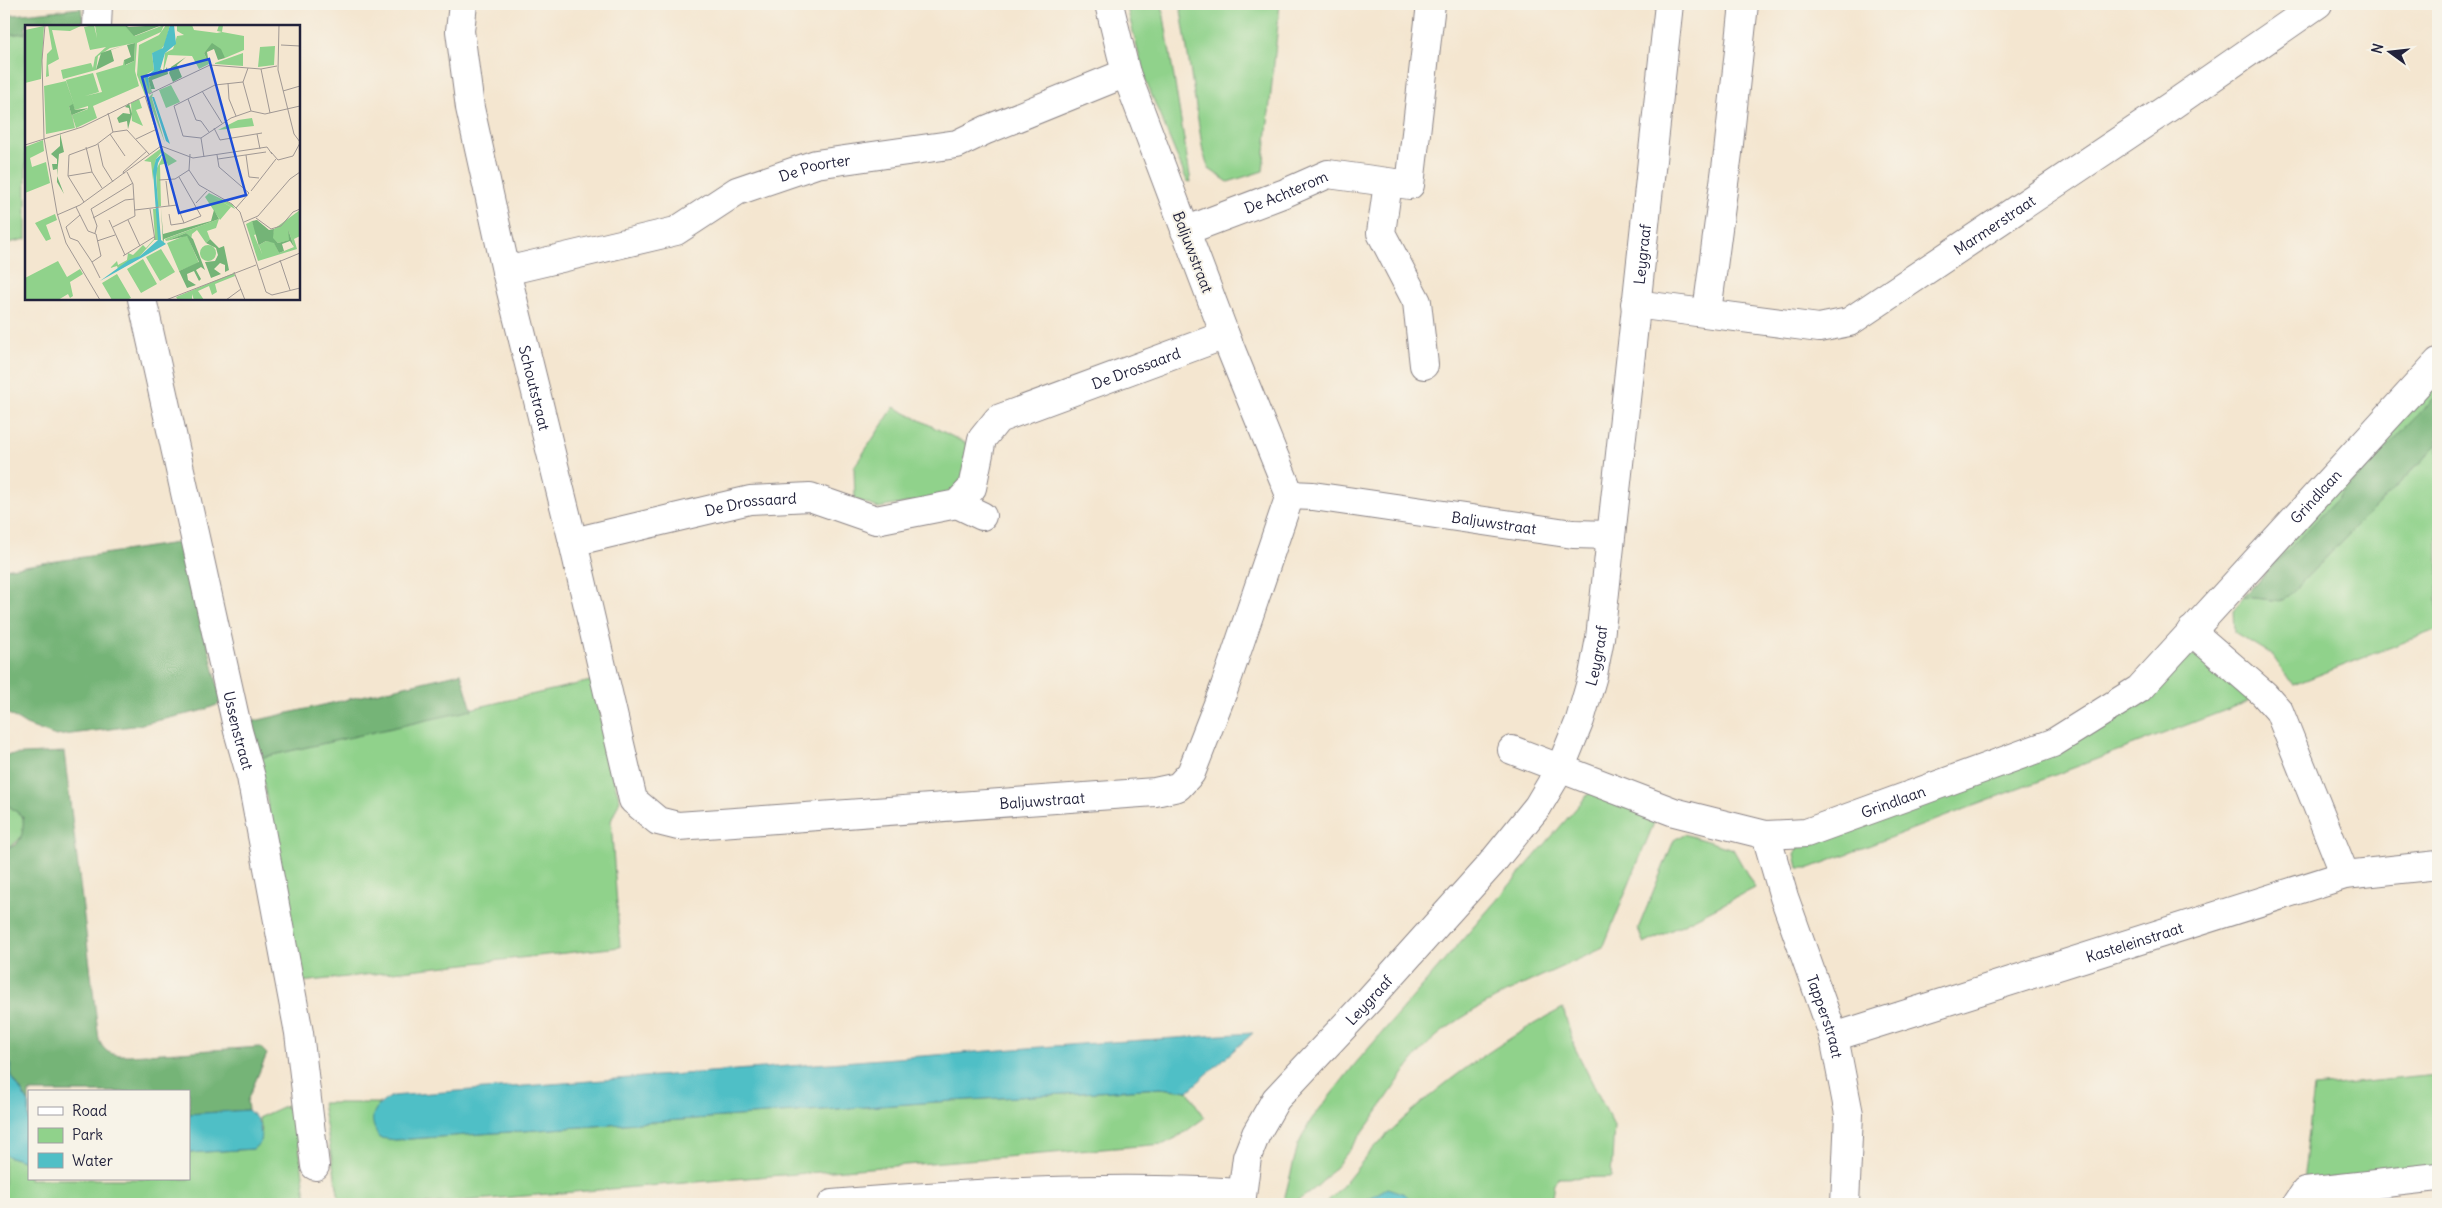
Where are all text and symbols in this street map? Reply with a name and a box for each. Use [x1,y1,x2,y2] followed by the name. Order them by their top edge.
[25,25,300,300] inset map
[2364,28,2414,78] north arrow
[2367,42,2387,56] text: N
[776,150,851,185] street label: De Poorter
[1241,166,1330,217] street label: De Achterom
[1950,190,2039,259] street label: Marmerstraat
[1169,209,1217,295] street label: Baljuwstraat
[1629,222,1655,285] street label: Leygraaf
[515,343,555,432] street label: Schoutstraat
[1089,343,1183,393] street label: De Drossaard
[2286,465,2345,527] street label: Grindlaan
[703,488,797,520] street label: De Drossaard
[1450,507,1538,538] street label: Baljuwstraat
[1581,624,1611,688] street label: Leygraaf
[220,689,258,772] street label: Ussenstraat
[1858,781,1928,822] street label: Grindlaan
[999,788,1085,813] street label: Baljuwstraat
[2083,917,2185,966] street label: Kasteleinstraat
[1341,970,1397,1029] street label: Leygraaf
[1803,972,1847,1060] street label: Tapperstraat
[28,1090,190,1180] legend
[72,1101,107,1120] text: Road
[72,1125,103,1144] text: Park
[72,1151,113,1170] text: Water

